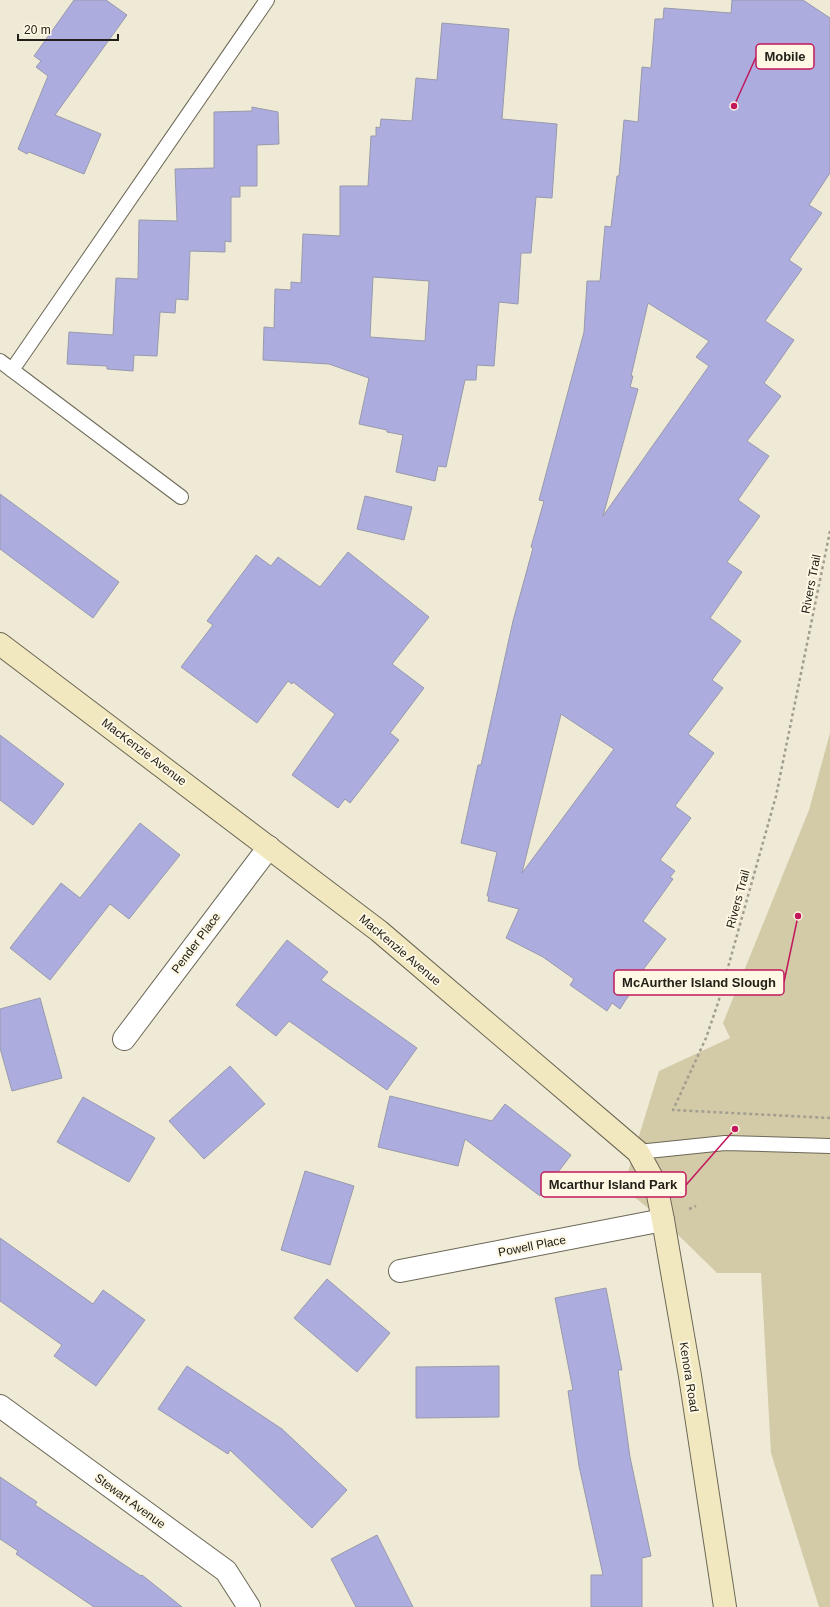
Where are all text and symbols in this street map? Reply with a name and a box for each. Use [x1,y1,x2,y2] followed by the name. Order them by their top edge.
[18,16,118,42] scale bar
[24,23,51,37] text: 20 m
[756,44,814,69] callout: Mobile
[764,49,806,64] text: Mobile
[798,553,824,615] street label: Rivers Trail
[99,716,189,789] street label: MacKenzie Avenue
[723,868,753,930] street label: Rivers Trail
[169,910,223,976] street label: Pender Place
[356,912,444,989] street label: MacKenzie Avenue
[614,970,784,995] callout: McAurther Island Slough
[622,975,776,990] text: McAurther Island Slough
[541,1172,686,1197] callout: Mcarthur Island Park
[549,1177,678,1192] text: Mcarthur Island Park
[497,1233,567,1259] street label: Powell Place
[677,1341,701,1413] street label: Kenora Road
[92,1471,168,1531] street label: Stewart Avenue

